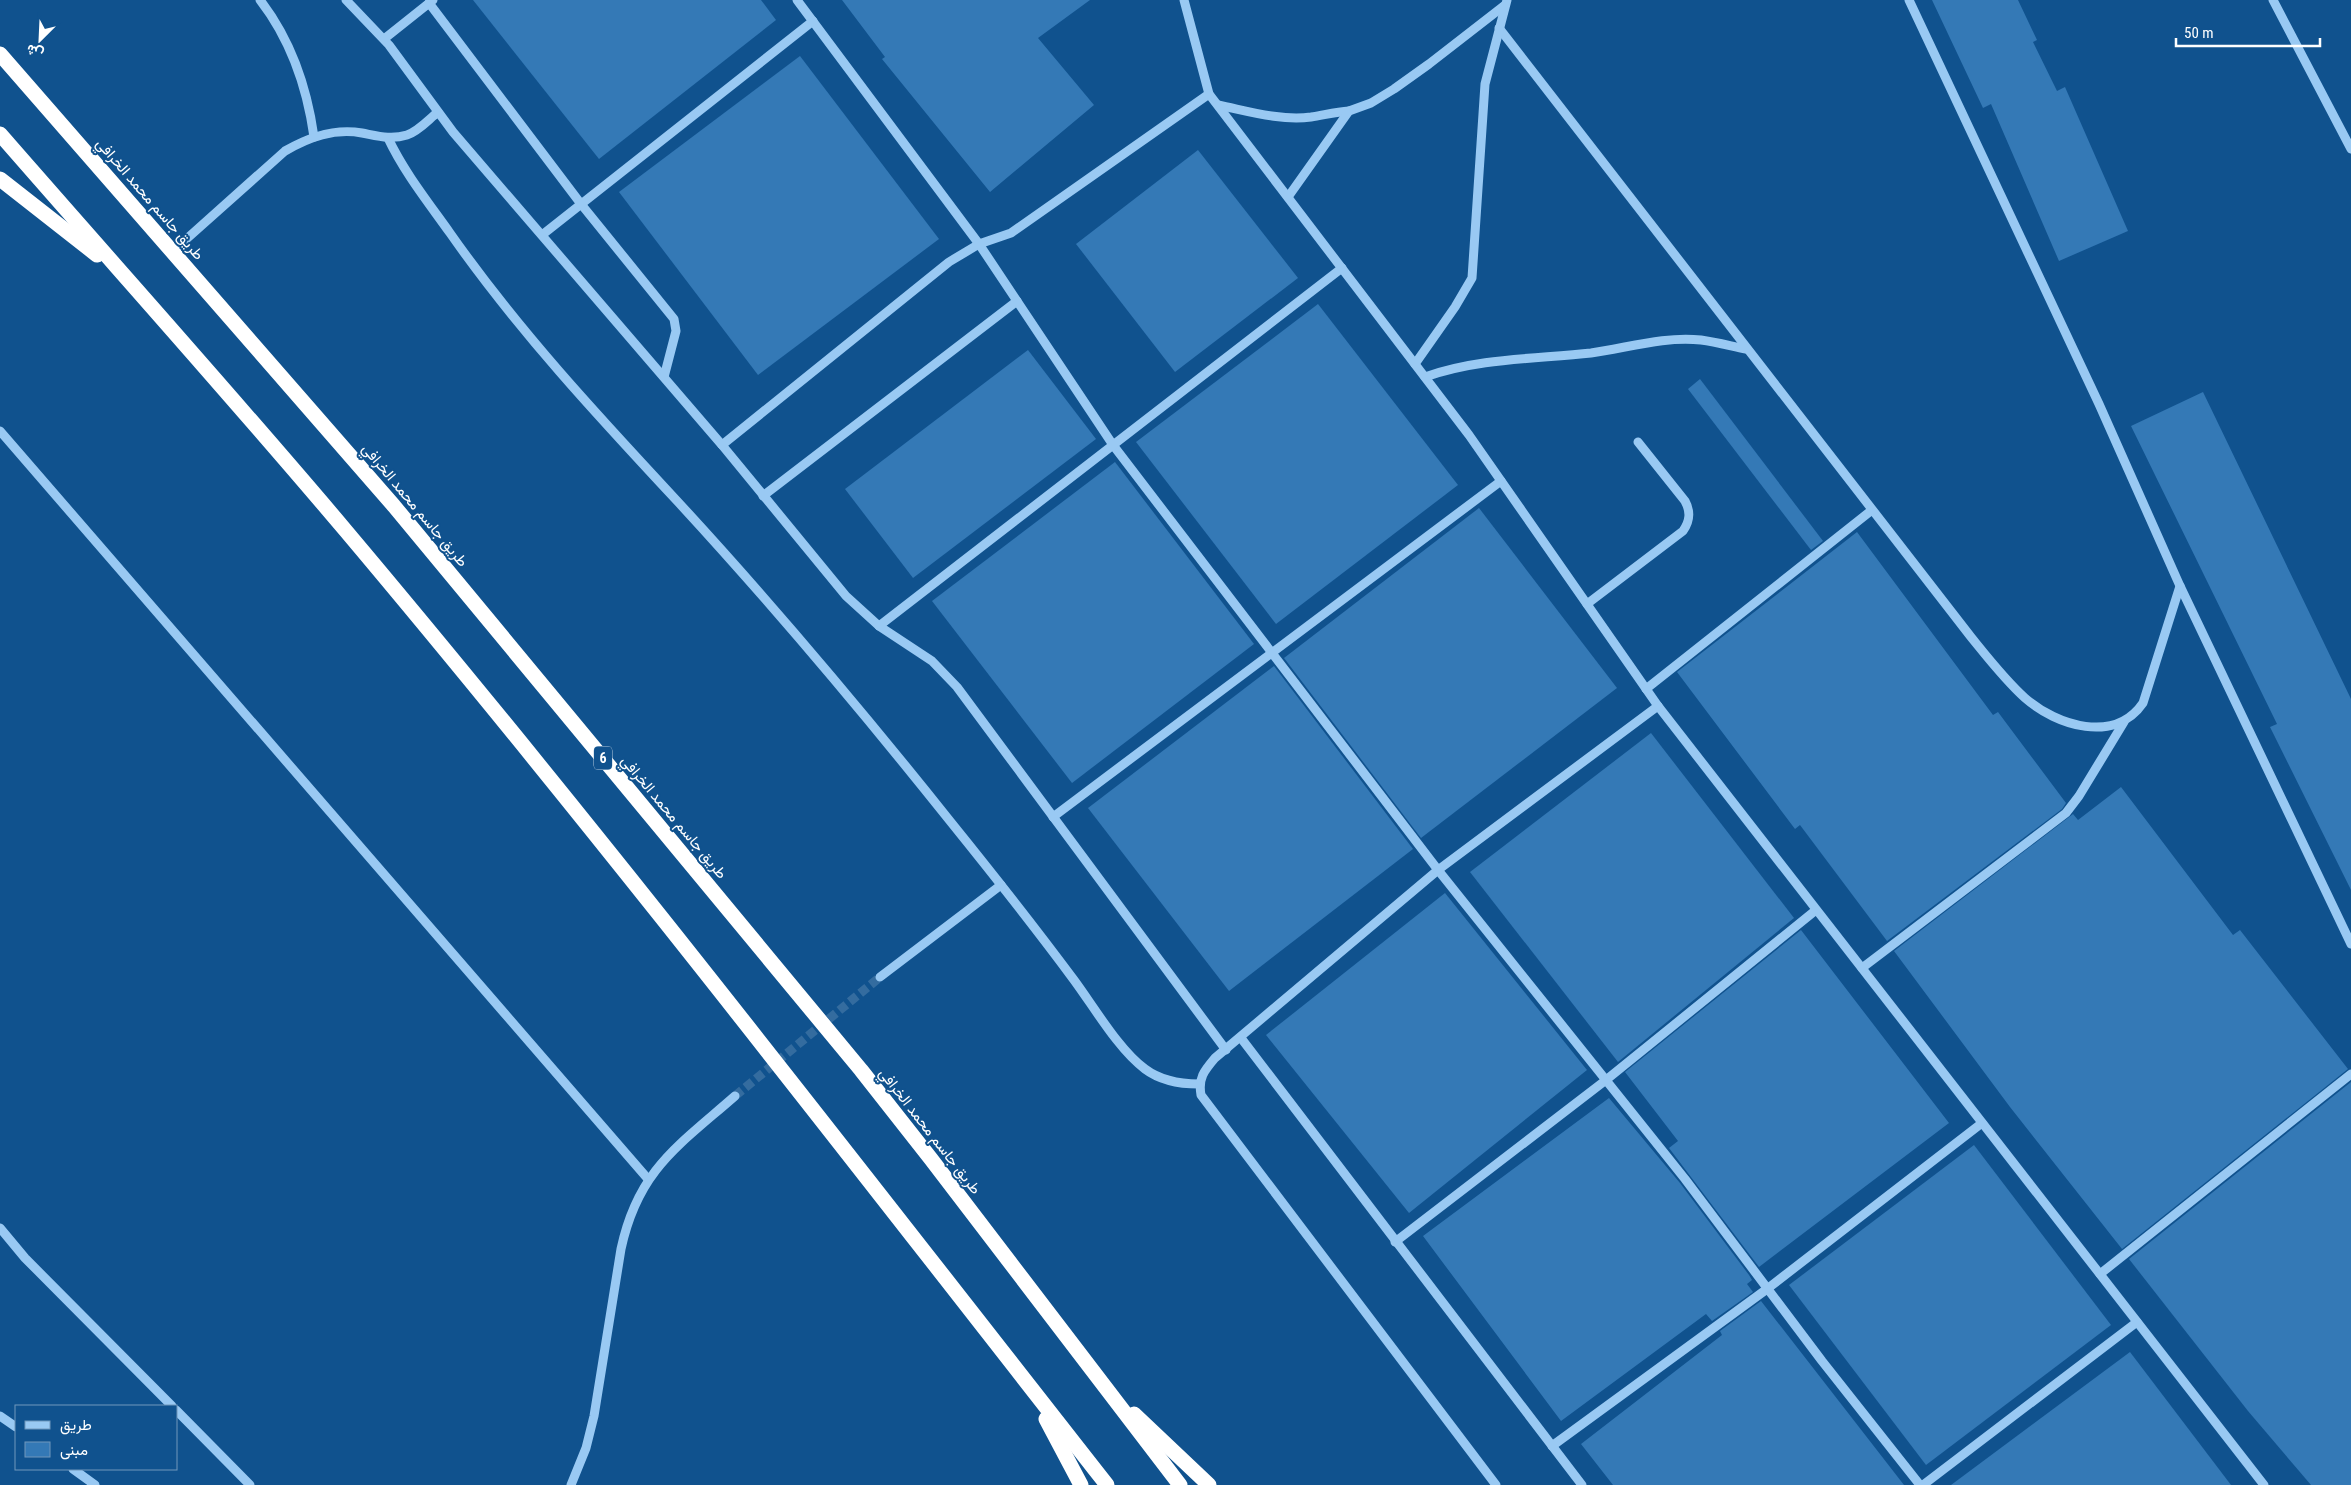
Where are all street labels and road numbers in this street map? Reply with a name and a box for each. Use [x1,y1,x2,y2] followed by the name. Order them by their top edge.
[89,135,208,266] street label: طريق جاسم محمد الخرافي
[355,440,472,573] street label: طريق جاسم محمد الخرافي
[594,746,612,770] road number: 6
[614,752,731,885] street label: طريق جاسم محمد الخرافي
[872,1064,985,1200] street label: طريق جاسم محمد الخرافي

